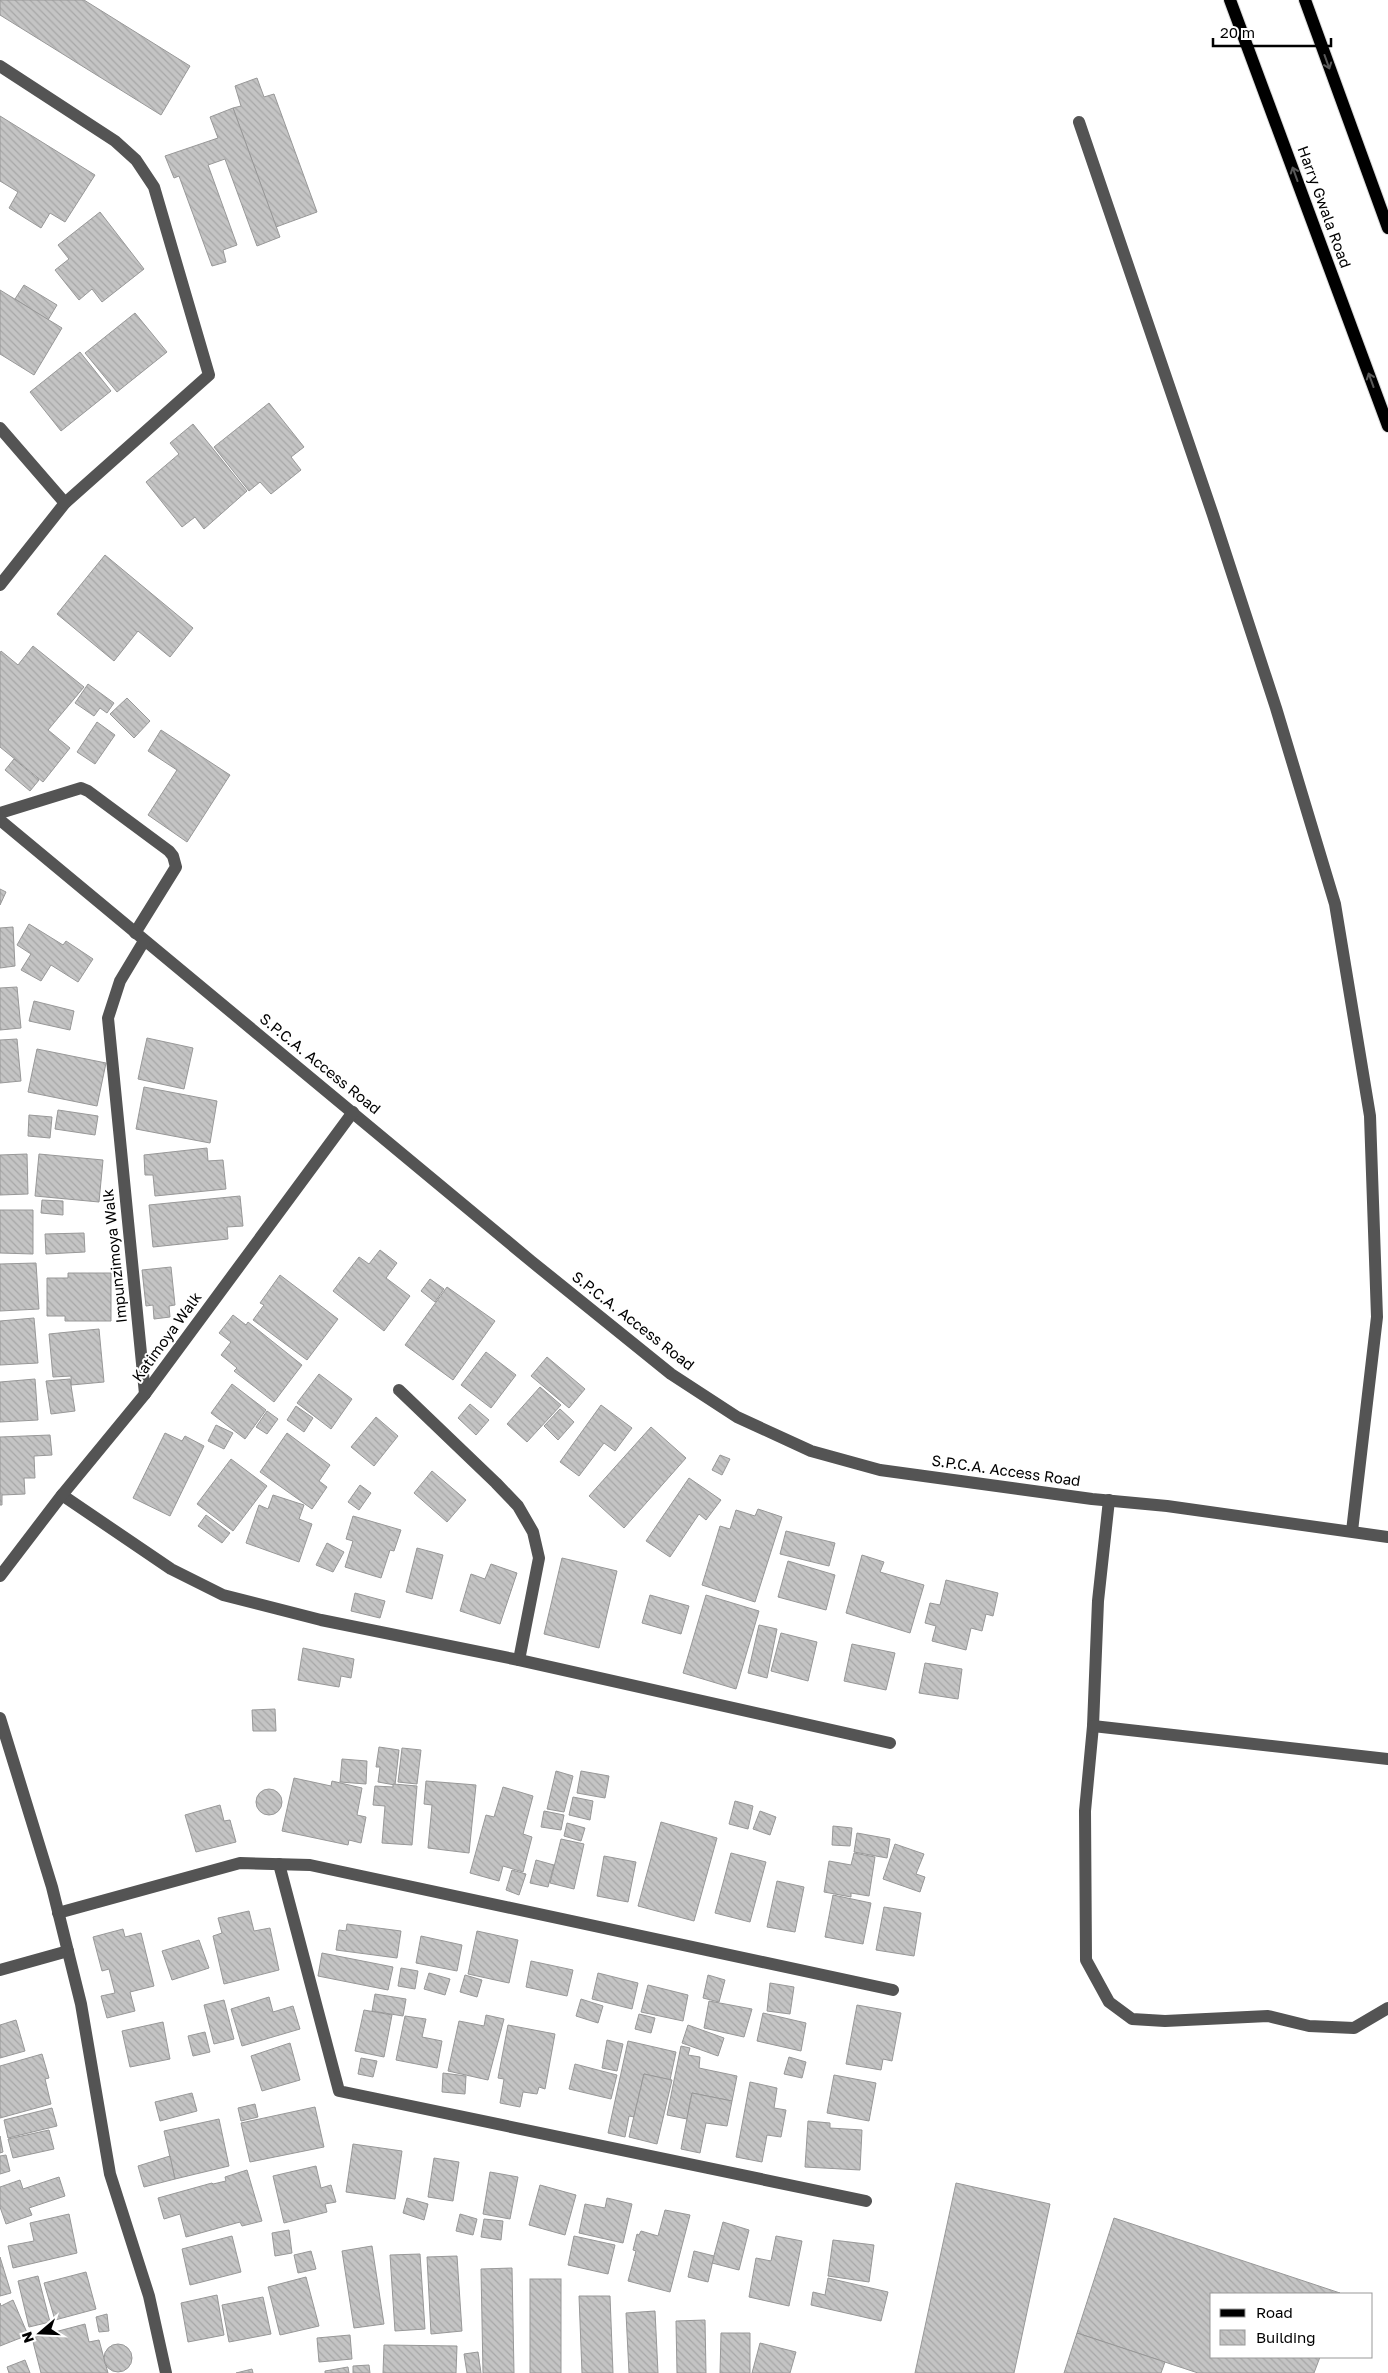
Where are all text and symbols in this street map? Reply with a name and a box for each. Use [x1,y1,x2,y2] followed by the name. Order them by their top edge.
[1213,15,1330,47] scale bar
[1220,23,1255,41] text: 20 m
[1323,54,1333,70] one-way arrow
[1294,143,1355,270] street label: Harry Gwala Road
[1290,167,1299,182] one-way arrow
[1366,373,1375,388] one-way arrow
[257,1009,385,1117] street label: S.P.C.A. Access Road
[98,1188,130,1324] street label: Impunzimoya Walk
[569,1267,698,1374] street label: S.P.C.A. Access Road
[128,1288,205,1385] street label: Katimoya Walk
[931,1451,1082,1489] street label: S.P.C.A. Access Road
[1210,2293,1373,2358] legend
[1256,2303,1293,2321] text: Road
[15,2308,65,2358] north arrow
[1256,2328,1316,2346] text: Building
[17,2330,37,2345] text: N

